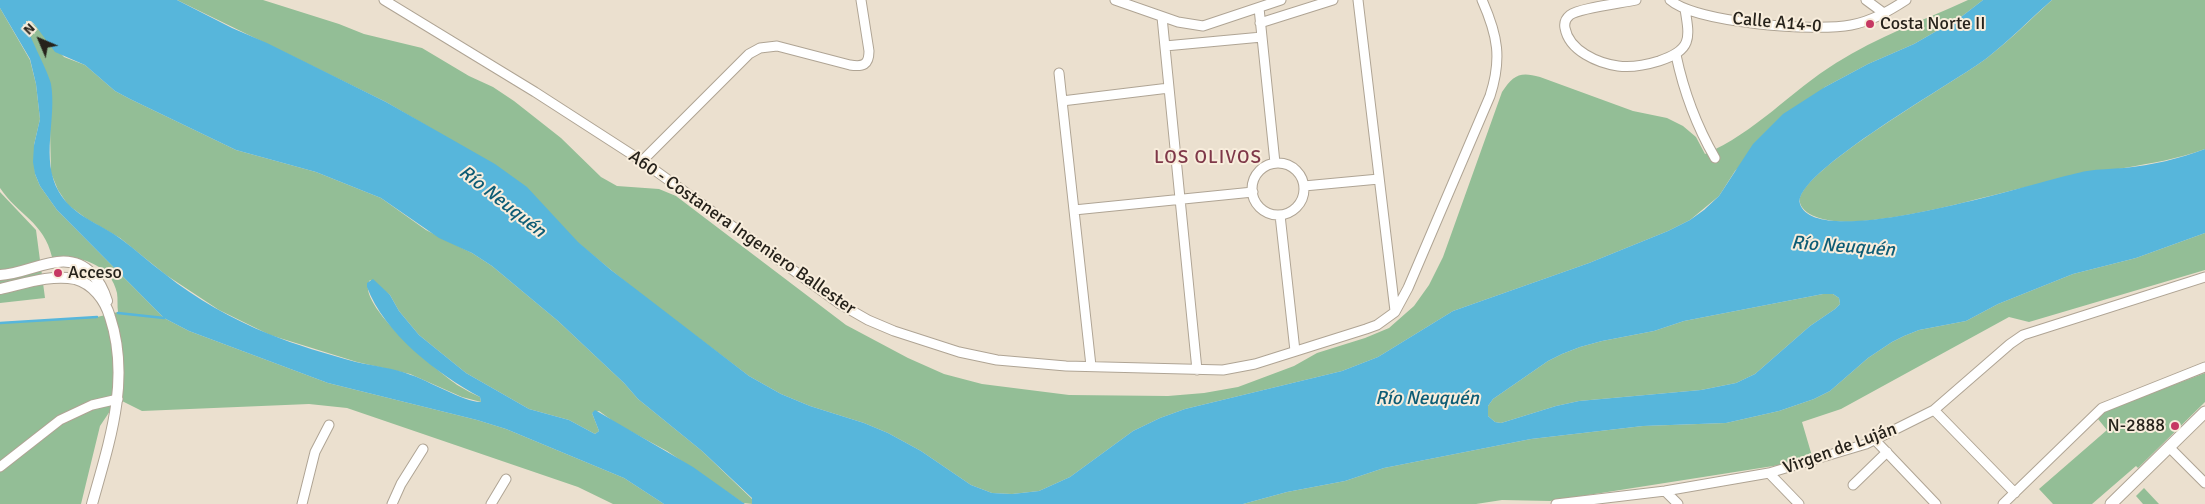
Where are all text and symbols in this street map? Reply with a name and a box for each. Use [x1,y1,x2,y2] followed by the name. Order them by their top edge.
[1731,8,1823,38] street label: Calle A14-0
[1880,13,1986,35] place label: Costa Norte II
[15,15,65,65] north arrow
[1864,18,1876,30] marker: Costa Norte II
[20,20,38,38] text: N
[624,146,860,320] street label: A60 - Costanera Ingeniero Ballester
[1153,147,1263,169] district label: LOS OLIVOS
[454,161,550,243] water label: Río Neuquén
[1790,232,1896,262] water label: Río Neuquén
[68,262,122,284] place label: Acceso
[52,267,64,279] marker: Acceso
[1375,388,1479,410] water label: Río Neuquén
[2108,415,2165,437] place label: N-2888
[1780,418,1900,480] street label: Virgen de Luján
[2169,420,2181,432] marker: N-2888

